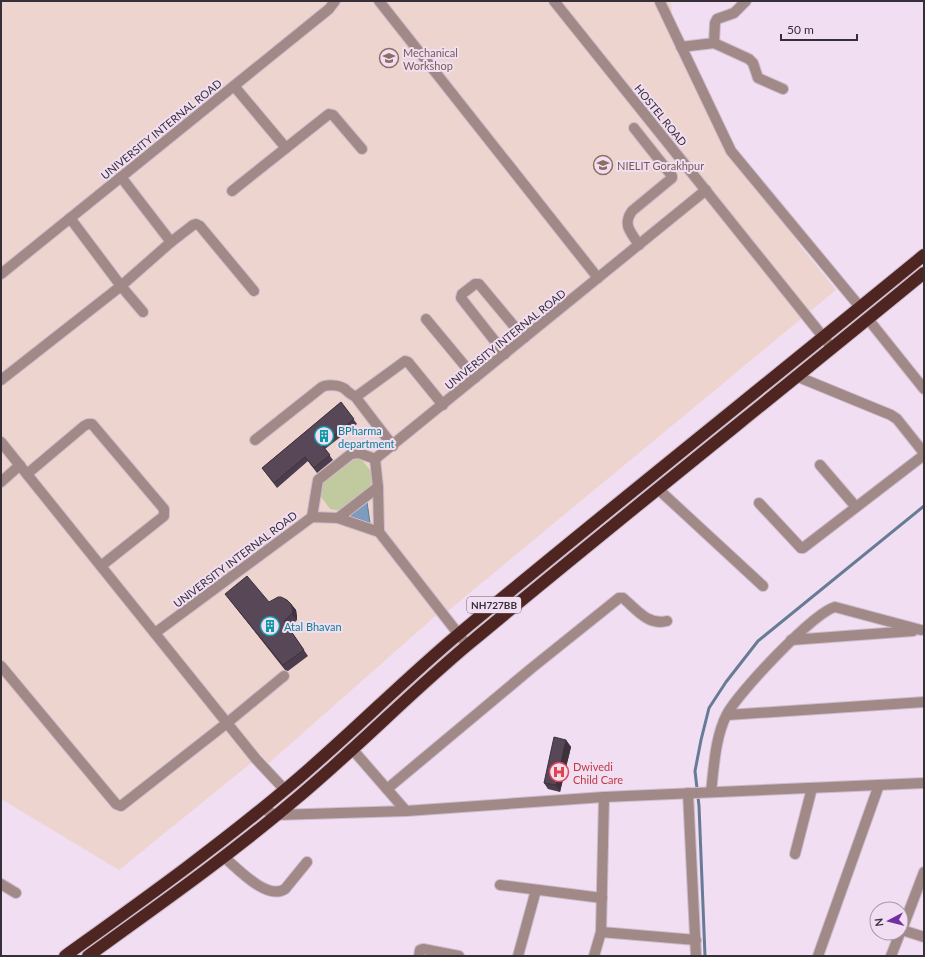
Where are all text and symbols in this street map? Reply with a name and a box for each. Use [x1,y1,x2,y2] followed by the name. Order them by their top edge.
[781,16,857,42] scale bar
[787,22,814,37] text: 50 m
[403,46,458,72] place label: Mechanical Workshop
[378,47,400,69] school or university icon: Mechanical Workshop
[98,76,224,182] street label: UNIVERSITY INTERNAL ROAD
[632,82,690,148] street label: HOSTEL ROAD
[592,154,614,176] school or university icon: NIELIT Gorakhpur
[617,159,704,172] place label: NIELIT Gorakhpur
[442,286,568,392] street label: UNIVERSITY INTERNAL ROAD
[338,424,394,450] place label: BPharma department
[313,425,335,447] building icon: BPharma department
[171,508,299,610] street label: UNIVERSITY INTERNAL ROAD
[467,597,521,613] road number: NH727BB
[259,615,281,637] building icon: Atal Bhavan
[284,620,342,633] place label: Atal Bhavan
[573,760,623,786] place label: Dwivedi Child Care
[548,761,570,783] hospital icon: Dwivedi Child Care
[869,901,909,941] north arrow
[872,917,886,927] text: N

